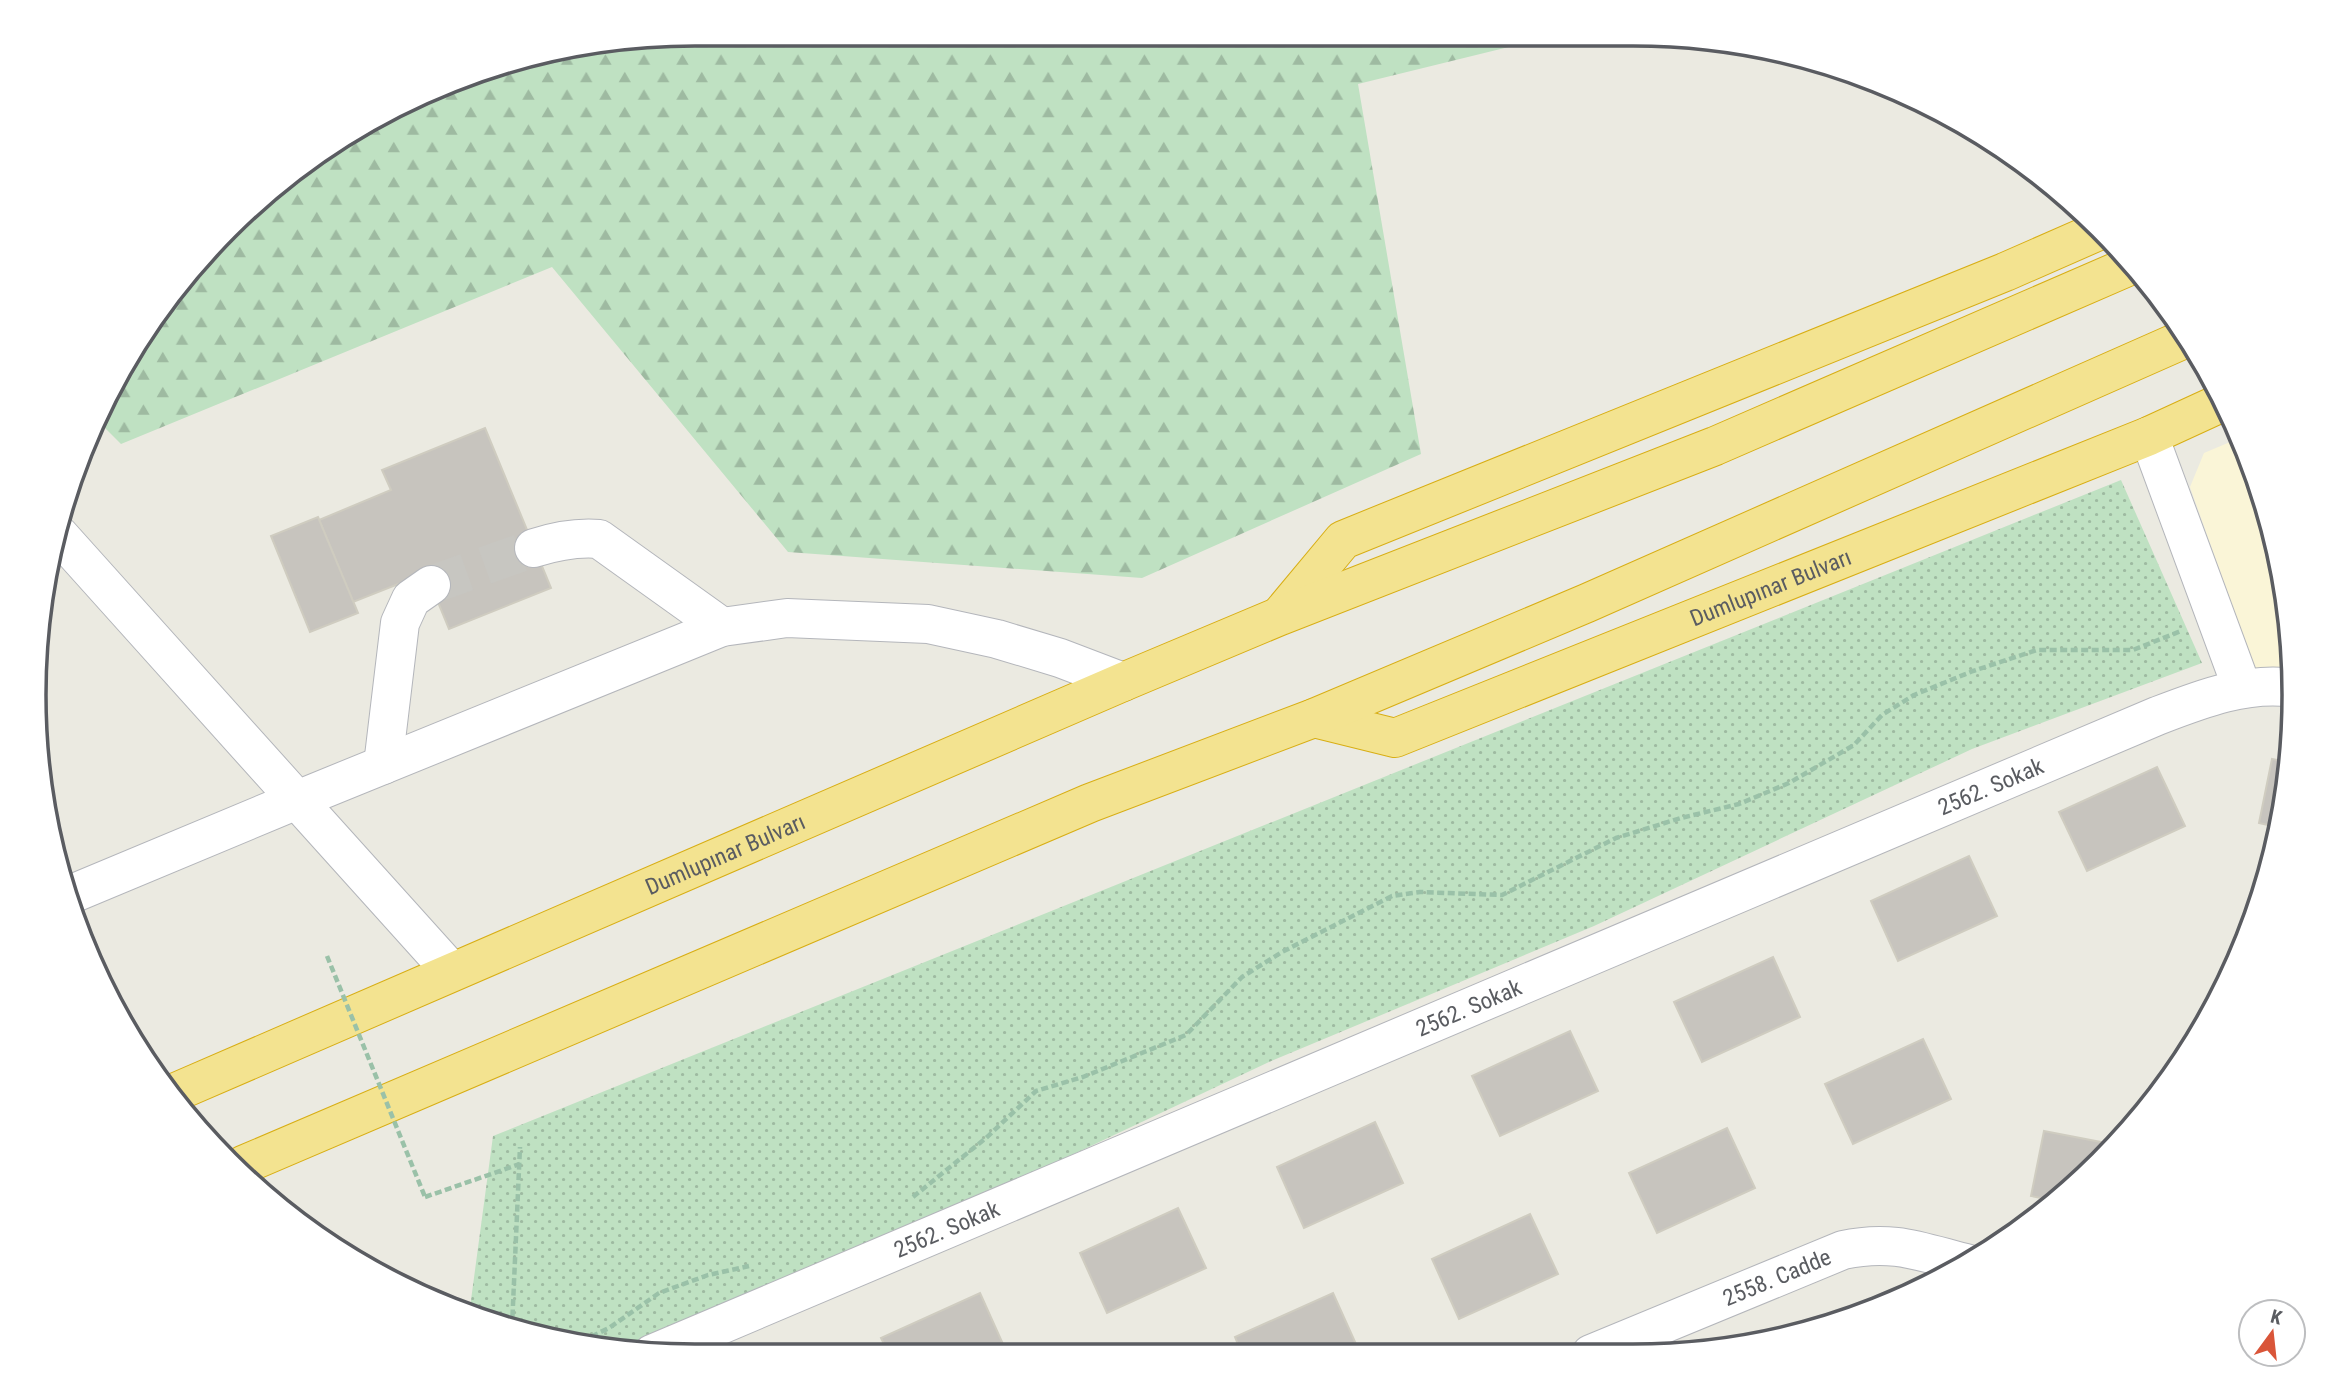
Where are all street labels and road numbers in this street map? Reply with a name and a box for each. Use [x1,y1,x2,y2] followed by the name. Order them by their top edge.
[1686,543,1855,632] street label: Dumlupınar Bulvarı
[1934,752,2048,821] street label: 2562. Sokak
[641,808,809,901] street label: Dumlupınar Bulvarı
[1412,973,1526,1042] street label: 2562. Sokak
[890,1195,1004,1263] street label: 2562. Sokak
[1719,1243,1835,1312] street label: 2558. Cadde

